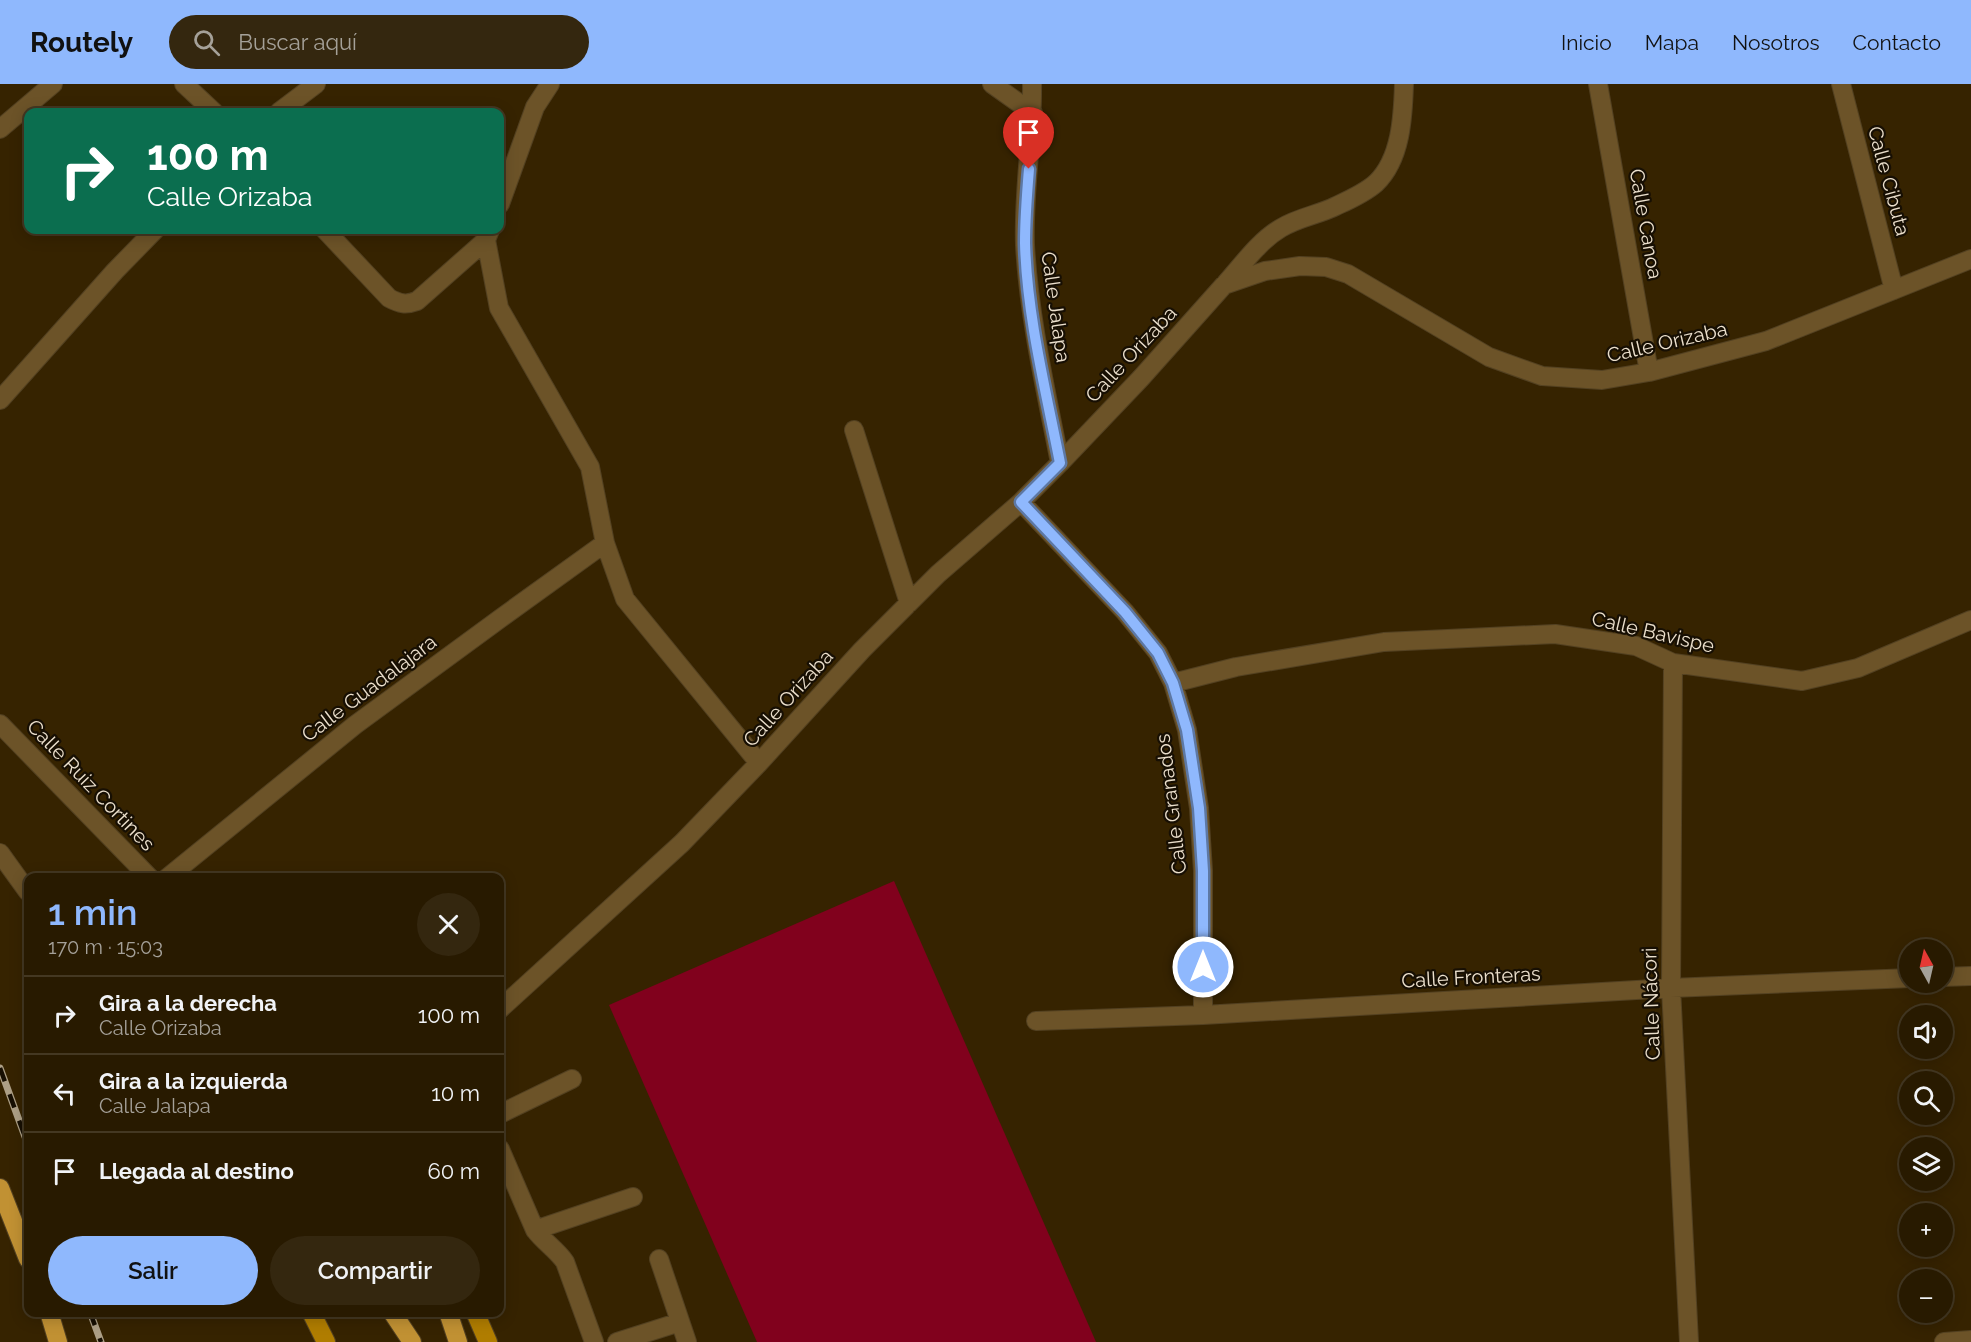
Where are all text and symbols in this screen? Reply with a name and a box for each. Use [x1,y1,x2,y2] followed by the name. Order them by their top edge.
[169,15,589,69] search box
[30,26,133,59] text: Routely
[190,26,223,59] icon: search
[238,29,357,55] text: Buscar aquí
[1561,30,1612,55] text: Inicio
[1645,30,1699,55] text: Mapa
[1732,30,1820,55] text: Nosotros
[1853,30,1941,55] text: Contacto
[1003,107,1054,169] pin
[1012,116,1045,149] icon: arrive
[1863,124,1915,238] street label: Calle Cibuta
[147,131,269,180] text: 100 m
[48,132,126,210] icon: right
[1625,167,1667,281] street label: Calle Canoa
[147,181,313,212] text: Calle Orizaba
[1036,250,1076,364] street label: Calle Jalapa
[1080,301,1182,407] street label: Calle Orizaba
[1605,317,1729,367] street label: Calle Orizaba
[1589,606,1717,658] street label: Calle Bavispe
[297,630,441,746] street label: Calle Guadalajara
[738,644,838,752] street label: Calle Orizaba
[22,714,160,856] street label: Calle Ruiz Cortines
[1150,733,1192,875] street label: Calle Granados
[48,891,137,933] text: 1 min
[417,893,480,956] button: close
[48,935,163,959] text: 170 m · 15:03
[1171,935,1235,999] position arrow
[1899,939,1953,993] north arrow
[1899,939,1953,1323] map controls
[1637,947,1665,1061] street label: Calle Nácori
[1401,961,1541,993] street label: Calle Fronteras
[99,990,277,1016] text: Gira a la derecha
[48,999,81,1032] icon: right
[418,1002,480,1028] text: 100 m
[1899,1005,1953,1059] button: sound
[99,1016,222,1040] text: Calle Orizaba
[99,1068,288,1094] text: Gira a la izquierda
[1899,1071,1953,1125] button: search
[48,1077,81,1110] icon: left
[431,1080,480,1106] text: 10 m
[99,1094,211,1118] text: Calle Jalapa
[1899,1137,1953,1191] button: layers
[48,1155,81,1188] icon: arrive
[99,1158,294,1184] text: Llegada al destino
[427,1158,480,1184] text: 60 m
[1899,1203,1953,1257] button: +
[48,1236,258,1305] button: Salir
[270,1236,480,1305] button: Compartir
[1899,1269,1953,1323] button: −

